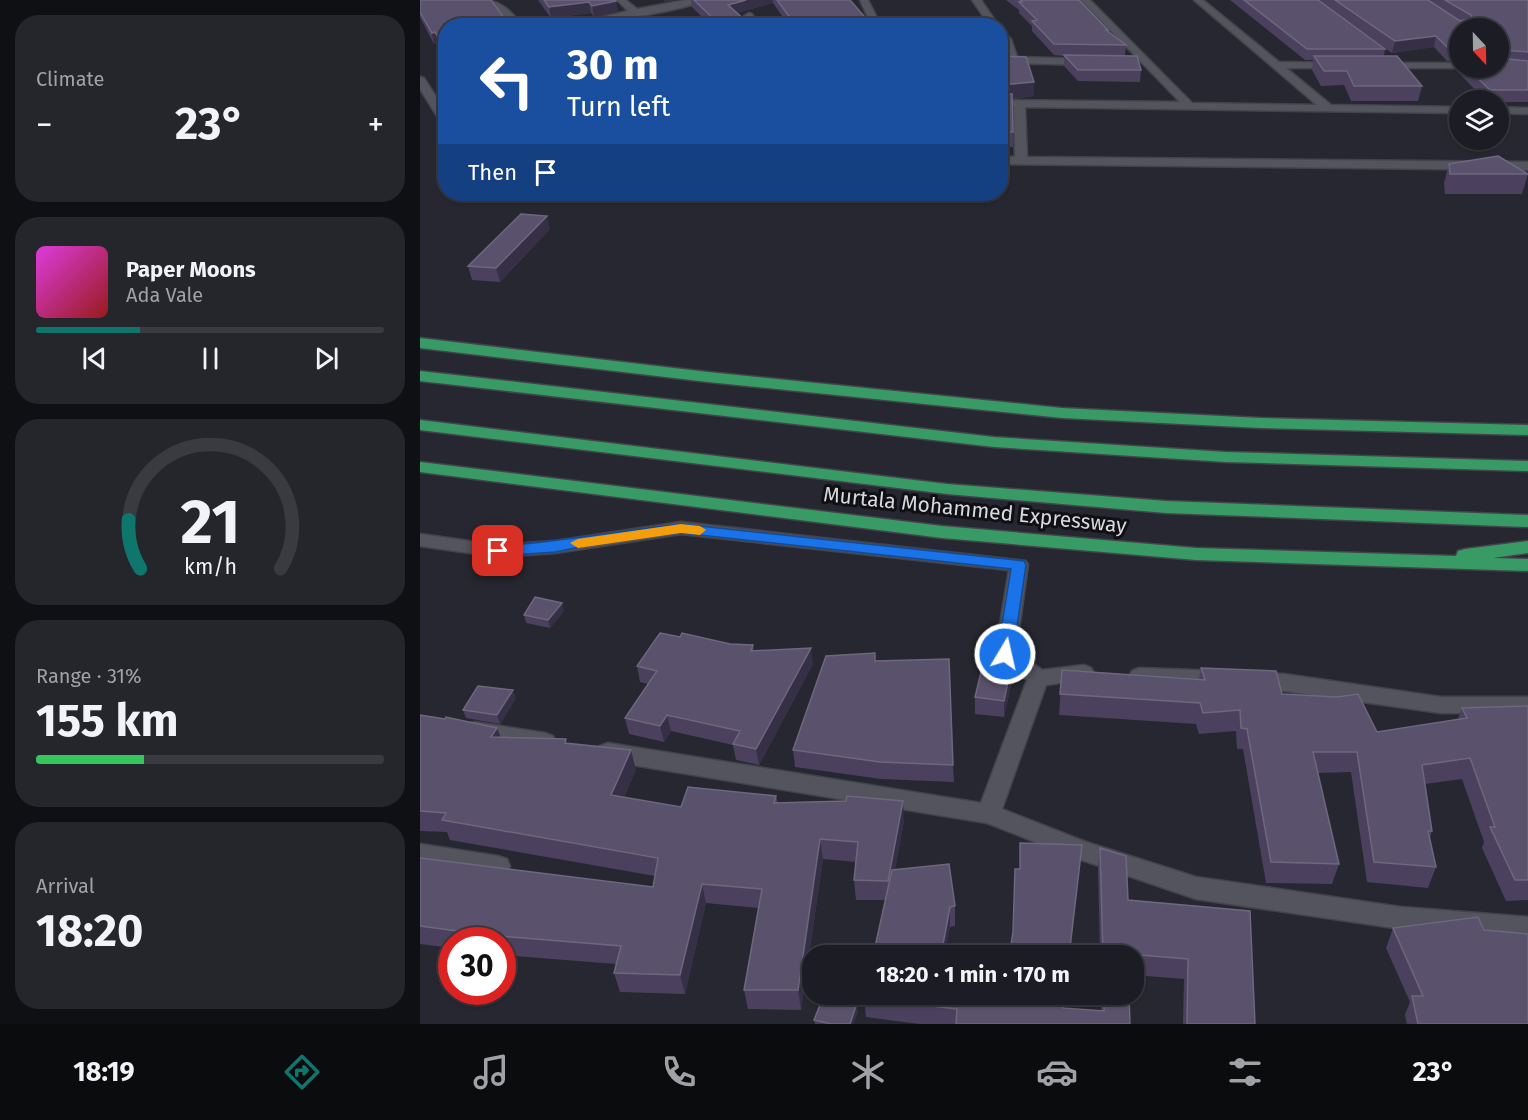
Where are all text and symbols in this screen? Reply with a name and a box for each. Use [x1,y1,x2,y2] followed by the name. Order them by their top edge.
[1449,18,1509,78] north arrow
[1449,18,1509,150] map controls
[567,40,659,90] text: 30 m
[468,42,546,120] icon: left
[36,67,104,91] text: Climate
[1449,90,1509,150] button: layers
[567,91,670,123] text: Turn left
[175,97,245,151] text: 23°
[36,105,53,145] text: −
[368,105,384,145] text: +
[529,156,562,189] icon: arrive
[468,159,517,186] text: Then
[126,256,256,283] text: Paper Moons
[126,283,203,307] text: Ada Vale
[78,342,111,375] icon: previous
[194,342,227,375] icon: pause
[310,342,343,375] icon: next
[822,481,1128,539] street label: Murtala Mohammed Expressway
[180,485,240,560] text: 21
[472,525,523,576] pin
[481,534,514,567] icon: arrive
[183,554,237,580] text: km/h
[973,622,1037,686] position arrow
[36,664,142,688] text: Range · 31%
[36,694,178,748] text: 155 km
[36,874,95,898] text: Arrival
[36,904,143,958] text: 18:20
[438,927,516,1005] speed limit sign: 30
[876,961,1070,988] text: 18:20 · 1 min · 170 m
[281,1051,323,1093] icon: directions
[470,1051,512,1093] icon: music
[658,1051,700,1093] icon: phone
[847,1051,889,1093] icon: climate
[1036,1051,1078,1093] icon: car
[1224,1051,1266,1093] icon: filters
[73,1056,135,1088] text: 18:19
[1413,1056,1455,1088] text: 23°

